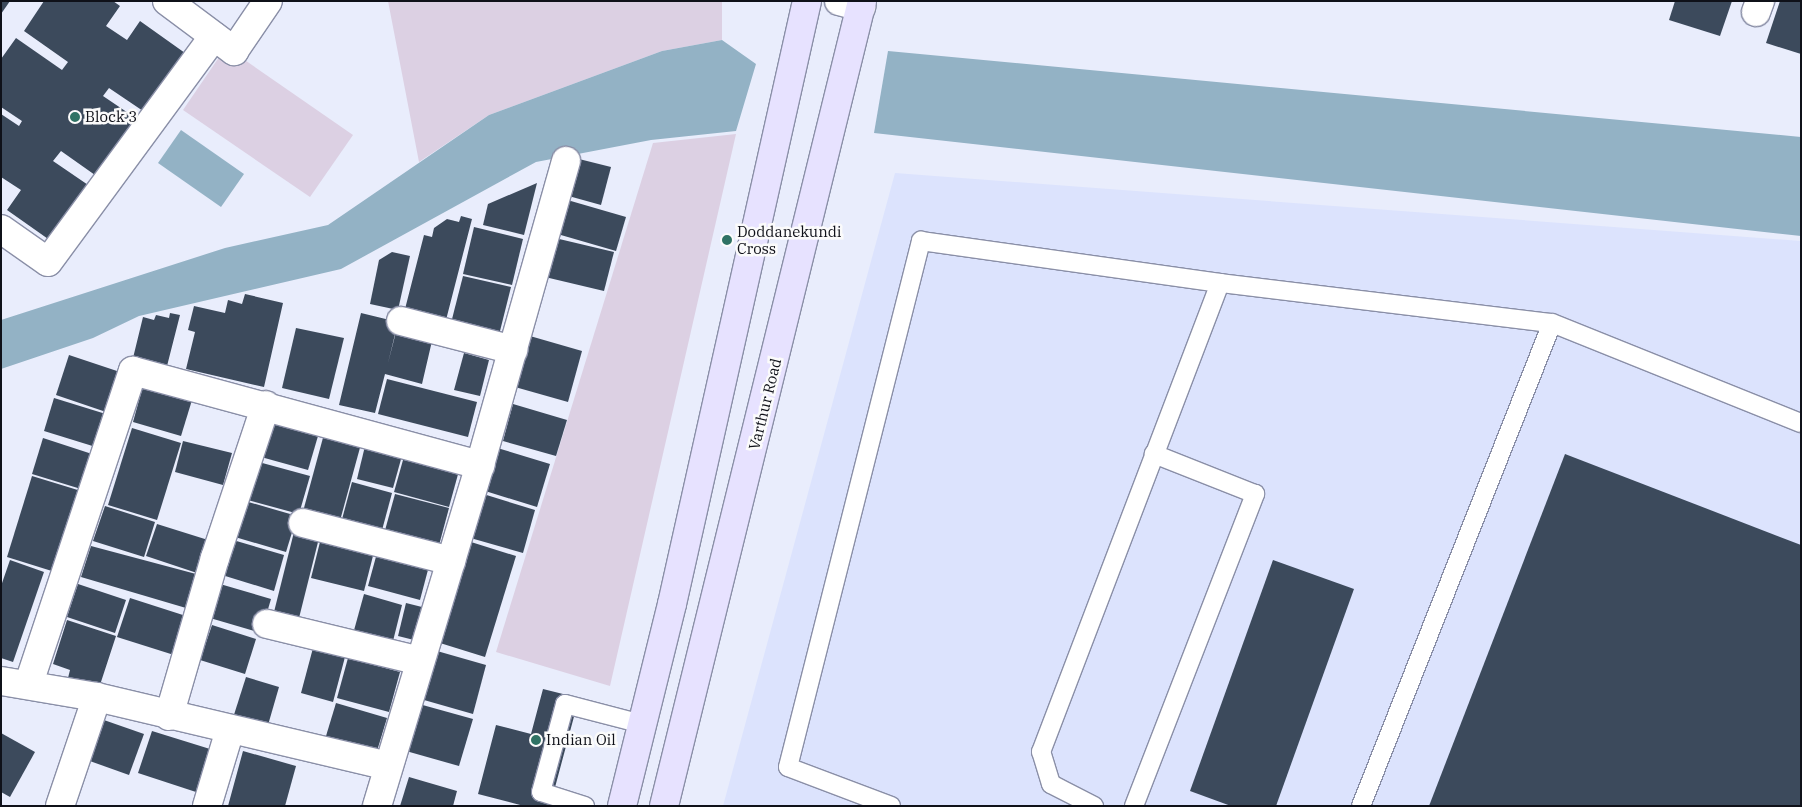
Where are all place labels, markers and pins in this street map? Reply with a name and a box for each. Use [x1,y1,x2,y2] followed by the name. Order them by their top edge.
[85,108,137,126] place label: Block 3
[69,111,81,123] marker: Block 3
[737,222,842,257] place label: Doddanekundi Cross
[721,234,733,246] marker: Doddanekundi Cross
[546,731,616,749] place label: Indian Oil
[530,734,542,746] marker: Indian Oil

